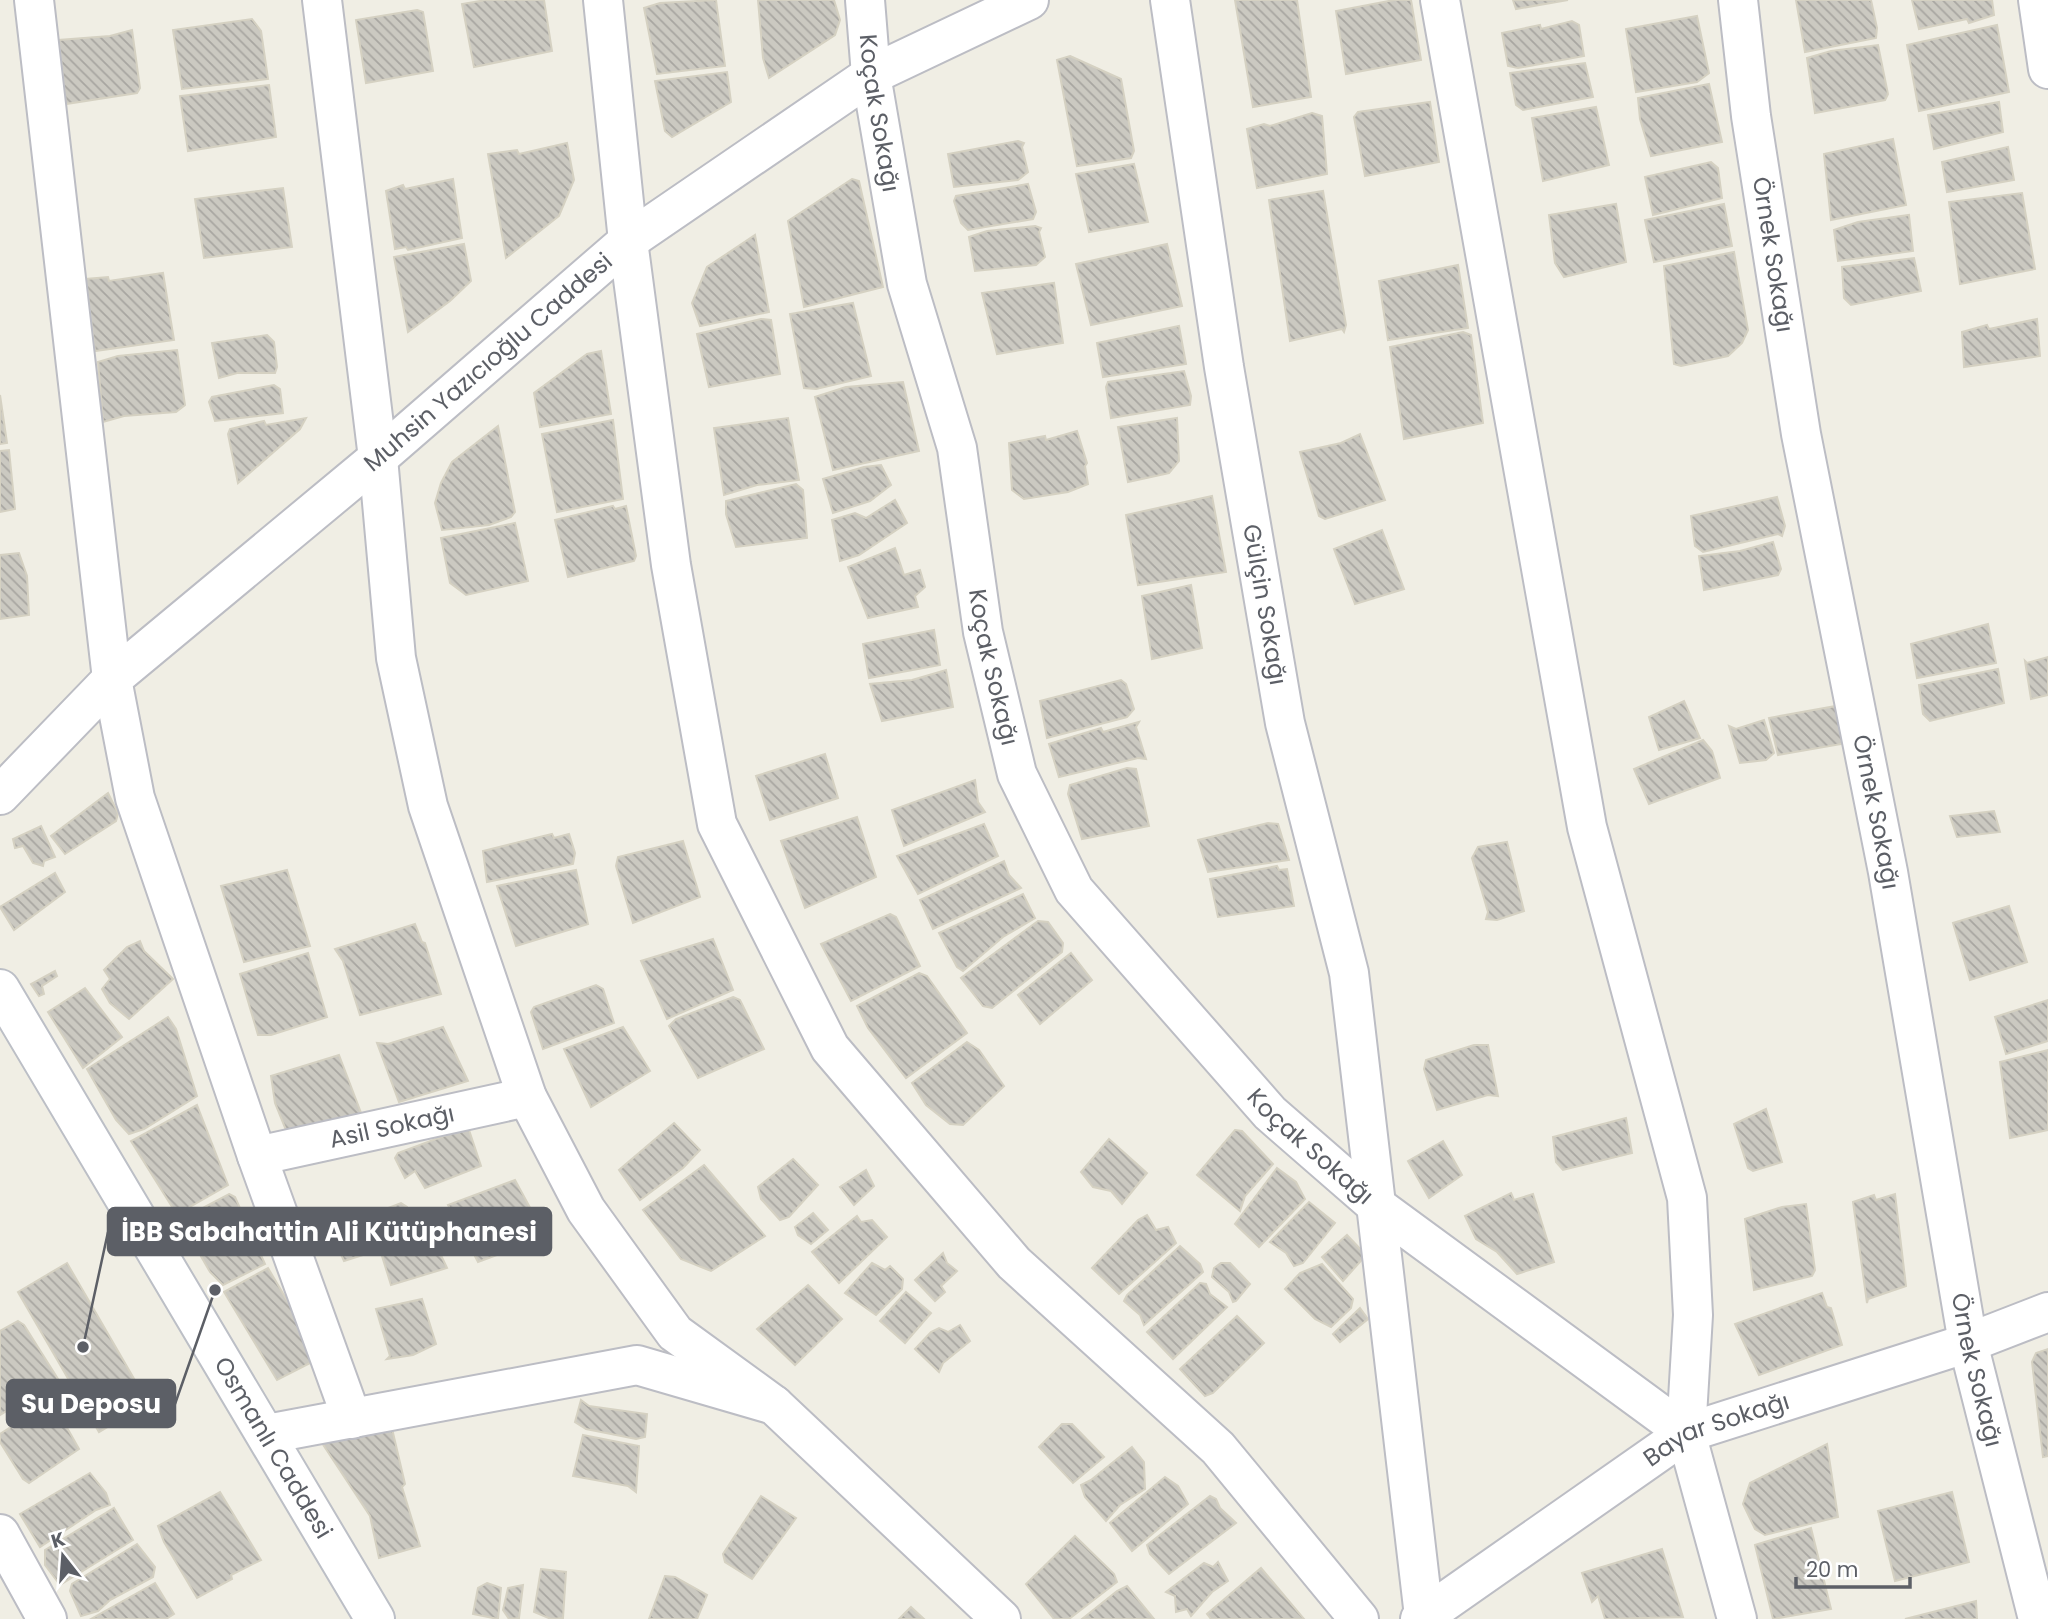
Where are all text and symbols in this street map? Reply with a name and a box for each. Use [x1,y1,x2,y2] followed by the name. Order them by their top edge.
[852,33,908,195] street label: Koçak Sokağı
[1745,174,1802,335] street label: Örnek Sokağı
[357,245,619,479] street label: Muhsin Yazıcıoğlu Caddesi
[1235,522,1295,687] street label: Gülçin Sokağı
[961,587,1027,749] street label: Koçak Sokağı
[1845,732,1908,892] street label: Örnek Sokağı
[1240,1081,1381,1212] street label: Koçak Sokağı
[326,1096,457,1156] street label: Asil Sokağı
[108,1208,551,1255] callout: İBB Sabahattin Ali Kütüphanesi
[121,1214,537,1250] text: İBB Sabahattin Ali Kütüphanesi
[1944,1290,2011,1450] street label: Örnek Sokağı
[207,1350,341,1545] street label: Osmanlı Caddesi
[7,1380,175,1427] callout: Su Deposu
[1636,1384,1793,1474] street label: Bayar Sokağı
[21,1386,161,1422] text: Su Deposu
[28,1521,98,1591] north arrow
[48,1525,68,1555] text: K
[1796,1546,1910,1590] scale bar
[1806,1555,1859,1584] text: 20 m

